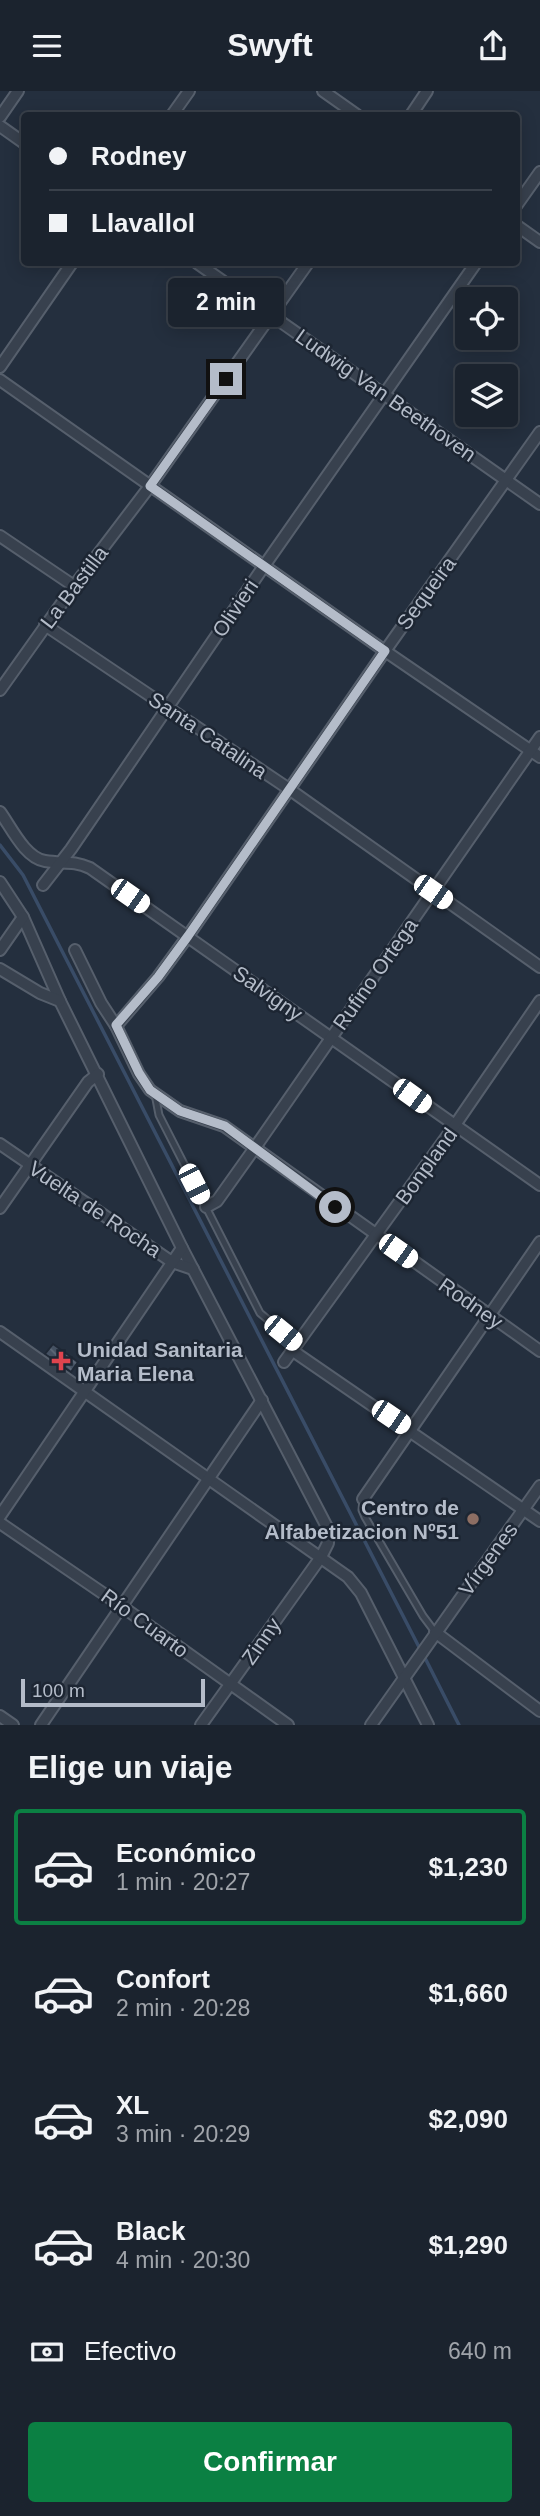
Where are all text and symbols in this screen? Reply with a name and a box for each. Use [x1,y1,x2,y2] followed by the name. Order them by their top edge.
[28,27,66,65] icon: menu
[227,27,313,63] text: Swyft
[474,27,512,65] icon: share
[91,141,186,171] text: Rodney
[91,208,195,238] text: Llavallol
[168,278,284,327] callout: 2 min
[455,287,518,427] map controls
[455,287,518,350] button: locate
[196,289,256,315] text: 2 min
[292,324,480,466] street label: Ludwig Van Beethoven
[210,363,242,395] route end
[455,364,518,427] button: layers
[36,541,113,633] street label: La Bastilla
[392,552,460,634] street label: Sequeira
[208,575,262,641] street label: Olivieri
[144,687,272,783] street label: Santa Catalina
[410,871,457,913] car
[107,875,154,917] car
[328,914,422,1034] street label: Rufino Ortega
[229,961,308,1025] street label: Salvigny
[389,1075,436,1117] car
[391,1123,461,1209] street label: Bonpland
[25,1156,166,1262] street label: Vuelta de Rocha
[176,1161,213,1207] car
[319,1191,351,1223] route start
[375,1230,422,1272] car
[435,1273,508,1333] street label: Rodney
[261,1312,306,1354] car
[77,1338,243,1385] place label: Unidad Sanitaria Maria Elena
[51,1351,71,1371] marker: Unidad Sanitaria Maria Elena
[368,1397,415,1437] car
[265,1496,459,1543] place label: Centro de Alfabetizacion Nº51
[465,1511,481,1527] marker: Centro de Alfabetizacion Nº51
[454,1518,522,1600] street label: Vírgenes
[97,1584,193,1662] street label: Río Cuarto
[237,1613,285,1669] street label: Zinny
[21,1676,205,1708] scale bar
[32,1680,85,1701] text: 100 m
[28,1749,233,1785] text: Elige un viaje
[32,1836,95,1899] icon: car
[116,1838,256,1868] text: Económico
[428,1852,508,1882] text: $1,230
[116,1869,250,1895] text: 1 min · 20:27
[32,1962,95,2025] icon: car
[116,1964,210,1994] text: Confort
[428,1978,508,2008] text: $1,660
[116,1995,250,2021] text: 2 min · 20:28
[32,2088,95,2151] icon: car
[116,2090,149,2120] text: XL
[428,2104,508,2134] text: $2,090
[116,2121,250,2147] text: 3 min · 20:29
[32,2214,95,2277] icon: car
[116,2216,185,2246] text: Black
[428,2230,508,2260] text: $1,290
[116,2247,250,2273] text: 4 min · 20:30
[28,2333,66,2371] icon: cash
[84,2336,177,2366] text: Efectivo
[448,2338,512,2364] text: 640 m
[28,2422,512,2502] button: Confirmar

